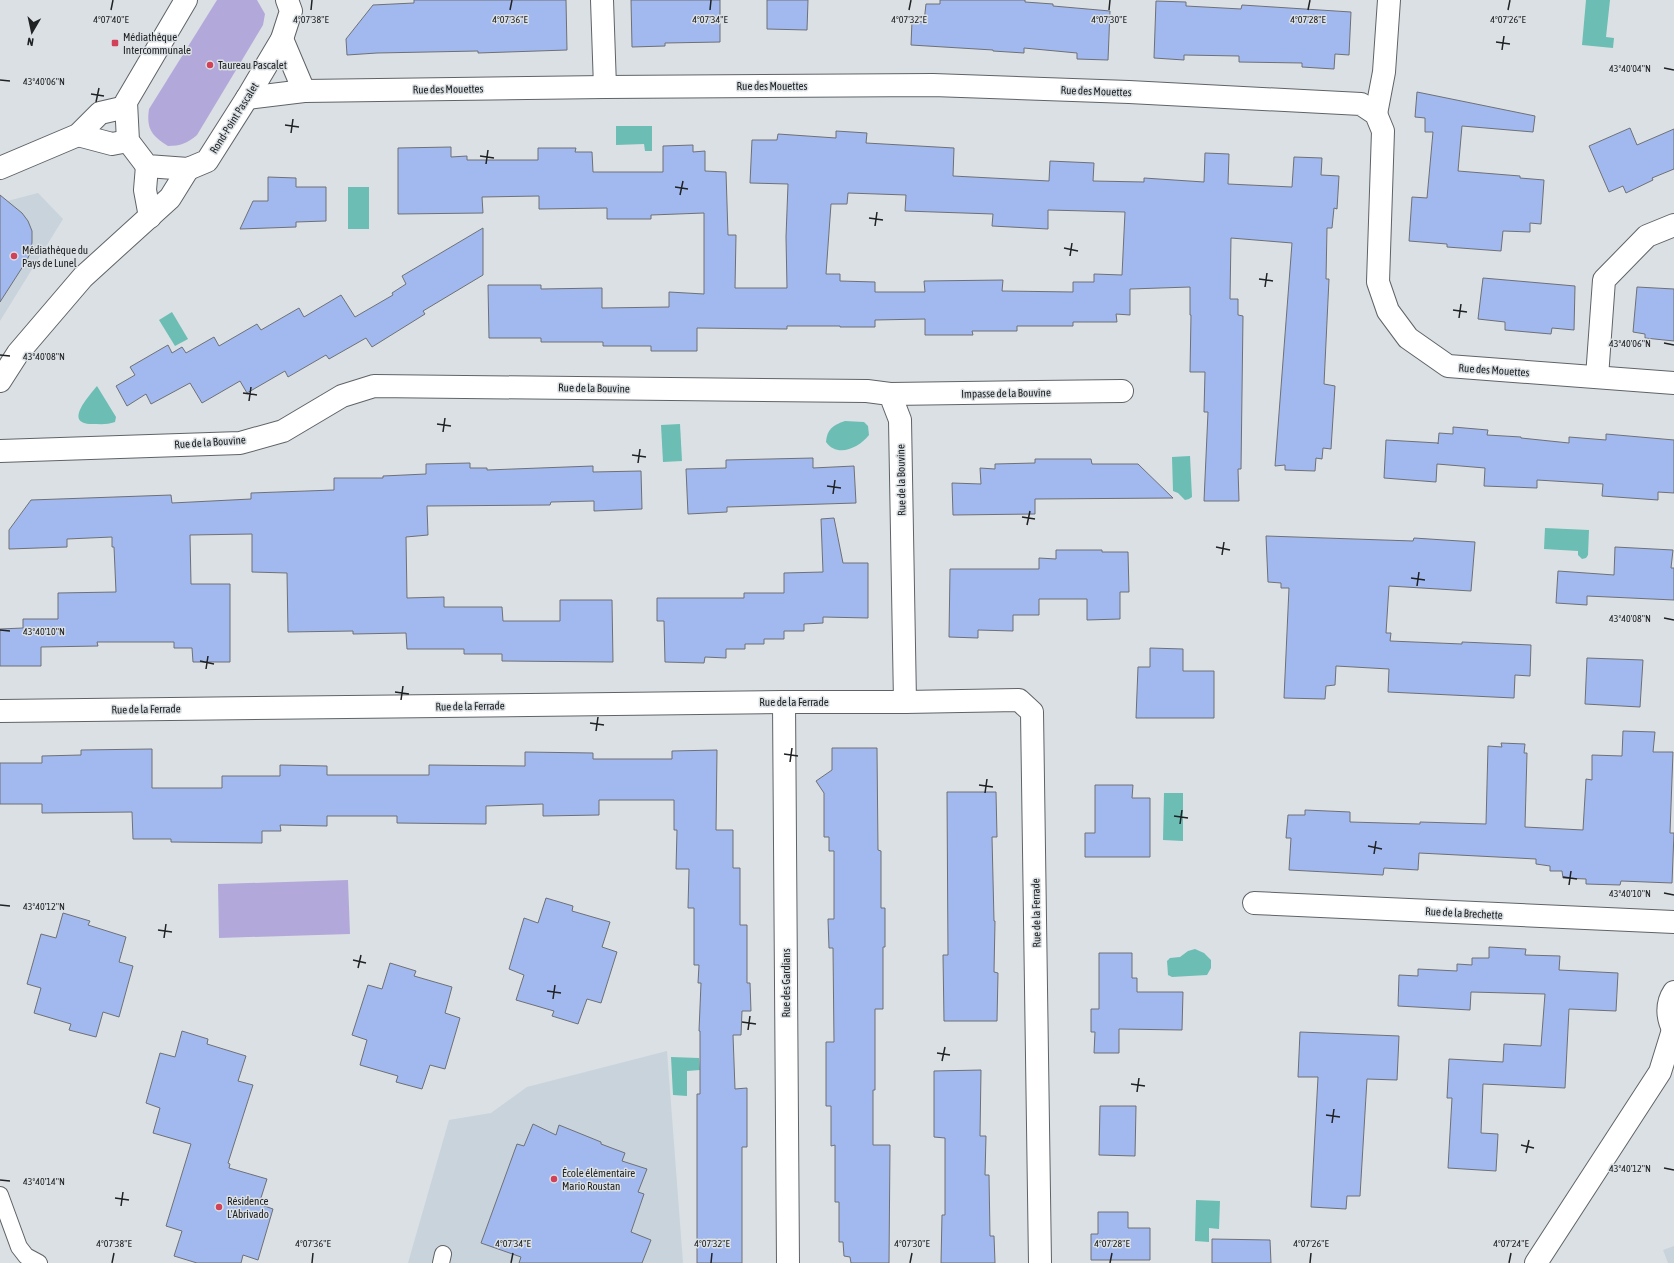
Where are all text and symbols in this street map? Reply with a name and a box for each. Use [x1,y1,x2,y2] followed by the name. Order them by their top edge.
[12,12,52,52] north arrow
[93,14,129,25] text: 4°07'40"E
[293,14,329,25] text: 4°07'38"E
[492,14,528,25] text: 4°07'36"E
[692,14,728,25] text: 4°07'34"E
[891,14,927,25] text: 4°07'32"E
[1091,14,1127,25] text: 4°07'30"E
[1290,14,1326,25] text: 4°07'28"E
[1490,14,1526,25] text: 4°07'26"E
[123,31,191,56] place label: Médiathèque Intercommunale
[26,35,35,48] text: N
[110,38,120,48] marker: Médiathèque Intercommunale
[218,59,287,71] place label: Taureau Pascalet
[205,60,215,70] marker: Taureau Pascalet
[1609,63,1651,74] text: 43°40'04"N
[23,76,65,87] text: 43°40'06"N
[207,80,261,156] street label: Rond-Point Pascalet
[737,80,808,92] street label: Rue des Mouettes
[412,82,484,96] street label: Rue des Mouettes
[1060,84,1132,98] street label: Rue des Mouettes
[22,244,88,269] place label: Médiathèque du Pays de Lunel
[9,251,19,261] marker: Médiathèque du Pays de Lunel
[1609,338,1651,349] text: 43°40'06"N
[23,351,65,362] text: 43°40'08"N
[1458,362,1530,378] street label: Rue des Mouettes
[558,381,630,395] street label: Rue de la Bouvine
[961,386,1051,400] street label: Impasse de la Bouvine
[174,434,246,450] street label: Rue de la Bouvine
[894,444,908,516] street label: Rue de la Bouvine
[1609,613,1651,624] text: 43°40'08"N
[23,626,65,637] text: 43°40'10"N
[759,696,829,708] street label: Rue de la Ferrade
[435,699,505,713] street label: Rue de la Ferrade
[111,702,181,716] street label: Rue de la Ferrade
[1029,878,1043,948] street label: Rue de la Ferrade
[1609,888,1651,899] text: 43°40'10"N
[23,901,65,912] text: 43°40'12"N
[1425,905,1503,921] street label: Rue de la Brechette
[780,948,792,1018] street label: Rue des Gardians
[1609,1163,1651,1174] text: 43°40'12"N
[562,1167,635,1192] place label: École élémentaire Mario Roustan
[549,1174,559,1184] marker: École élémentaire Mario Roustan
[23,1176,65,1187] text: 43°40'14"N
[227,1195,269,1220] place label: Résidence L'Abrivado
[214,1202,224,1212] marker: Résidence L'Abrivado
[96,1238,132,1249] text: 4°07'38"E
[295,1238,331,1249] text: 4°07'36"E
[495,1238,531,1249] text: 4°07'34"E
[694,1238,730,1249] text: 4°07'32"E
[894,1238,930,1249] text: 4°07'30"E
[1094,1238,1130,1249] text: 4°07'28"E
[1293,1238,1329,1249] text: 4°07'26"E
[1493,1238,1529,1249] text: 4°07'24"E

